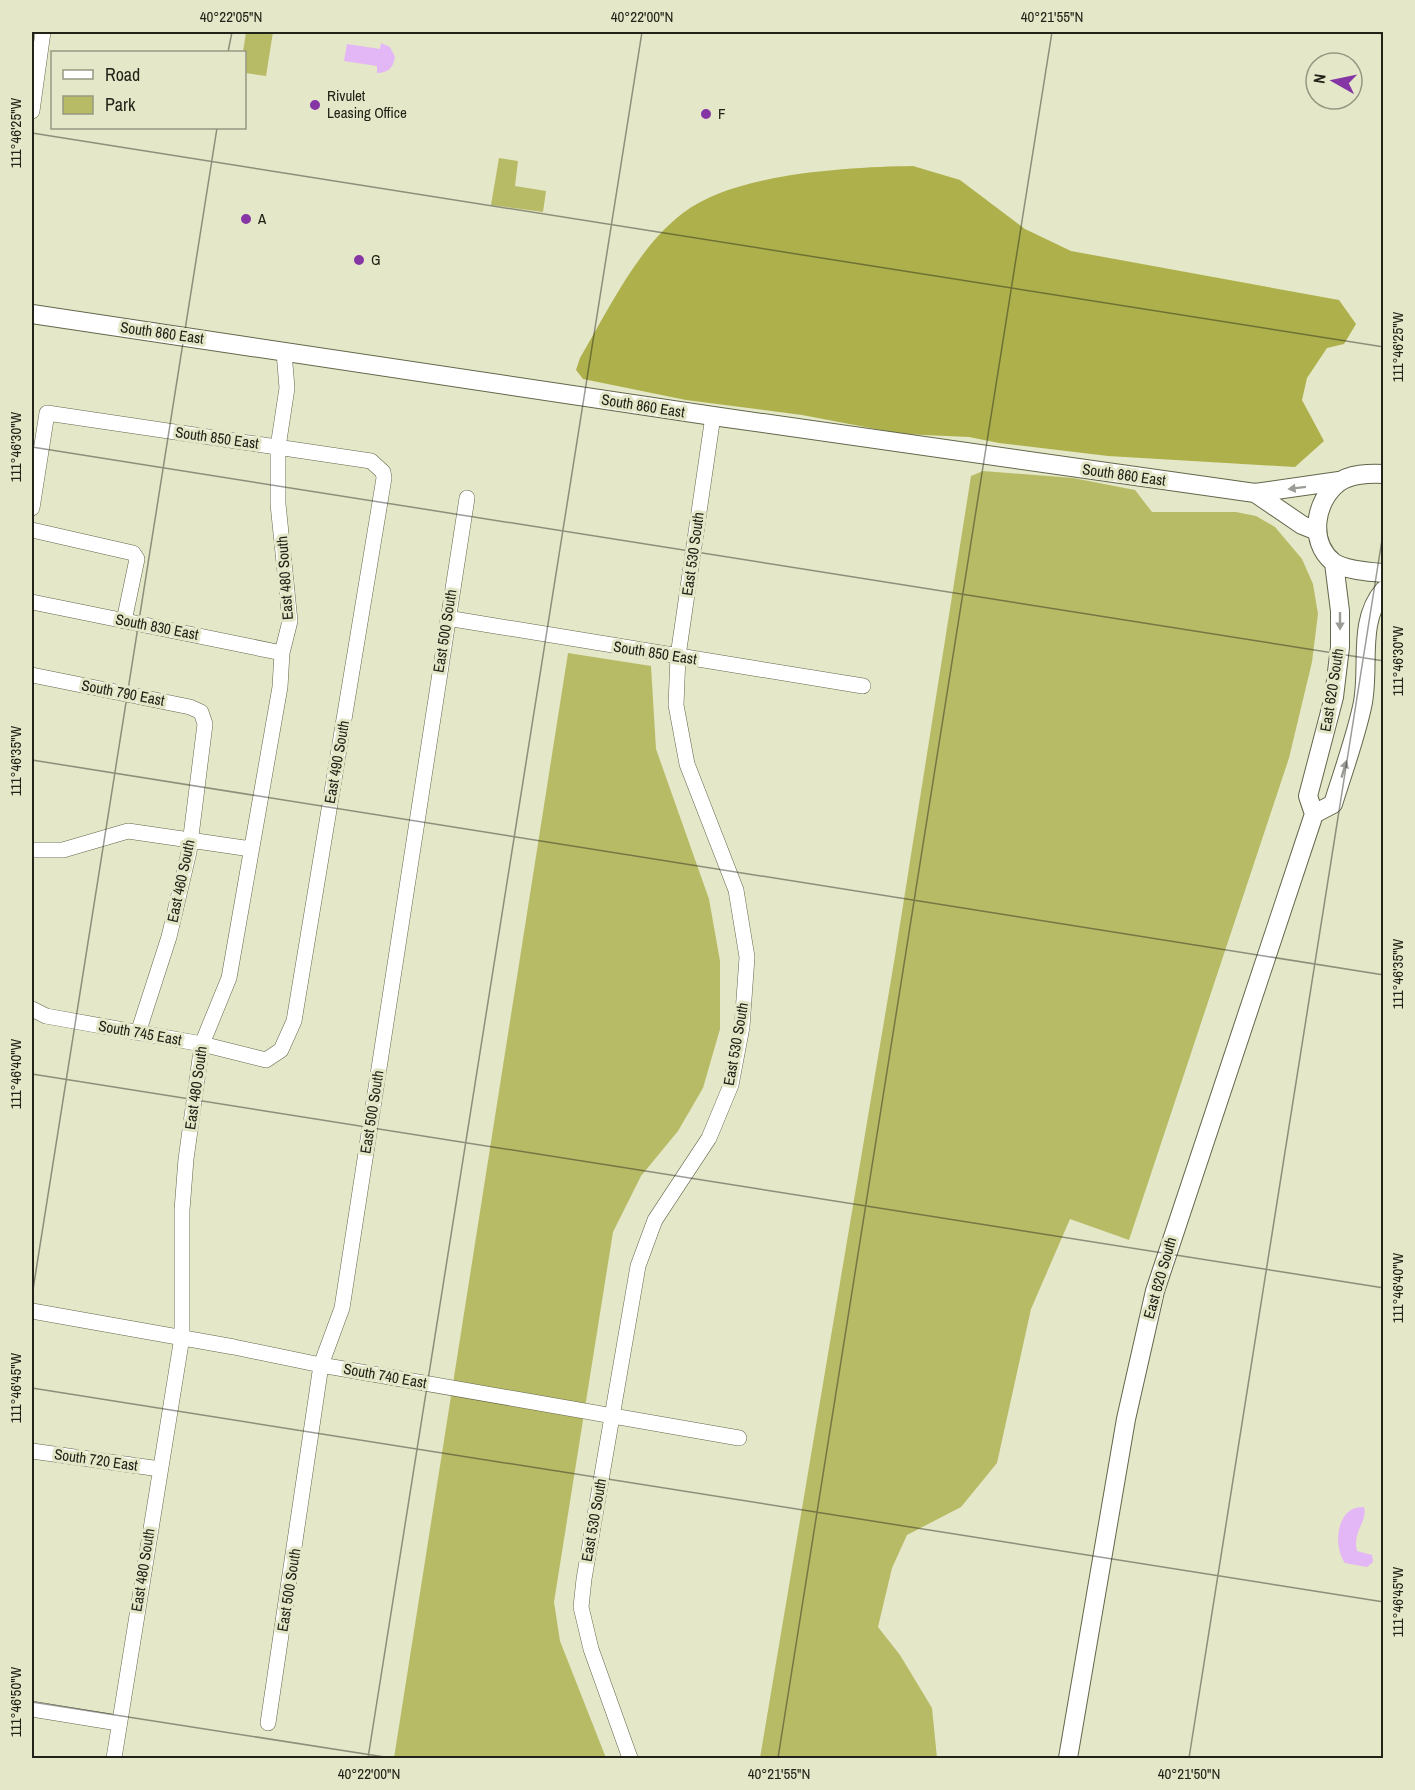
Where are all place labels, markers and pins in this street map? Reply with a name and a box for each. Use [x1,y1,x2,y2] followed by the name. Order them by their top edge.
[327,85,407,123] place label: Rivulet Leasing Office
[308,98,322,112] marker: Rivulet Leasing Office
[718,103,726,124] place label: F
[699,107,713,121] marker: F
[257,208,267,229] place label: A
[239,212,253,226] marker: A
[371,249,381,270] place label: G
[352,253,366,267] marker: G

